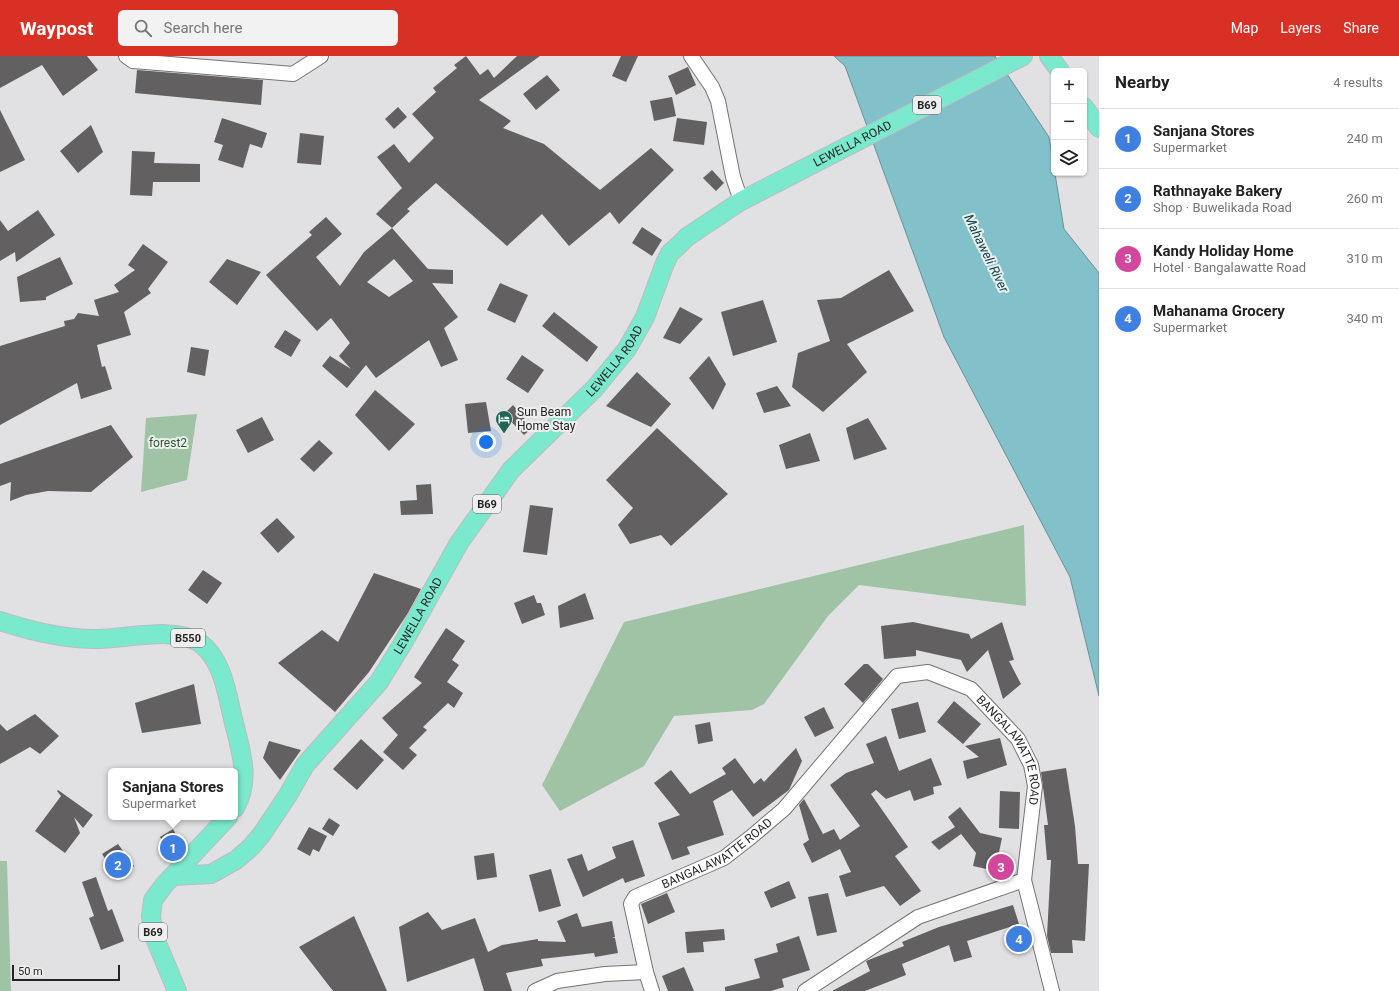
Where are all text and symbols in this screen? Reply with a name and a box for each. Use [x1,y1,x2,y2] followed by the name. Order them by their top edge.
[118,10,398,46] search box
[20,17,94,40] text: Waypost
[132,17,154,39] icon: search
[164,19,242,37] text: Search here
[1231,20,1258,36] text: Map
[1280,20,1321,36] text: Layers
[1343,20,1379,36] text: Share
[1051,68,1087,176] map controls
[1051,68,1087,104] button: +
[1115,72,1170,92] text: Nearby
[1333,75,1383,90] text: 4 results
[913,96,941,114] road number: B69
[1051,104,1087,140] button: −
[811,118,894,170] street label: LEWELLA ROAD
[1153,122,1255,140] text: Sanjana Stores
[1124,131,1132,146] text: 1
[1346,131,1383,146] text: 240 m
[1051,140,1087,176] button: layers
[1153,140,1227,155] text: Supermarket
[1153,182,1282,200] text: Rathnayake Bakery
[1124,191,1132,206] text: 2
[1346,191,1383,206] text: 260 m
[1153,200,1292,215] text: Shop · Buwelikada Road
[961,212,1012,295] water label: Mahaweli River
[1153,242,1294,260] text: Kandy Holiday Home
[1124,251,1132,266] text: 3
[1346,251,1383,266] text: 310 m
[1153,260,1306,275] text: Hotel · Bangalawatte Road
[1153,302,1285,320] text: Mahanama Grocery
[1124,311,1132,326] text: 4
[1346,311,1383,326] text: 340 m
[1153,320,1227,335] text: Supermarket
[583,323,646,400] street label: LEWELLA ROAD
[517,405,576,433] place label: Sun Beam Home Stay
[494,409,514,434] hotel icon: Sun Beam Home Stay
[476,432,496,452] your location
[149,436,187,450] park label: forest2
[473,495,501,513] road number: B69
[391,575,445,657] street label: LEWELLA ROAD
[171,629,205,647] road number: B550
[974,692,1043,806] street label: BANGALAWATTE ROAD
[108,768,238,820] popup
[122,778,224,796] text: Sanjana Stores
[122,796,196,811] text: Supermarket
[660,815,775,891] street label: BANGALAWATTE ROAD
[160,833,186,863] pin: 1
[105,850,131,880] pin: 2
[988,852,1014,882] pin: 3
[139,923,167,941] road number: B69
[1006,924,1032,954] pin: 4
[12,963,120,982] scale bar
[18,965,43,978] text: 50 m

